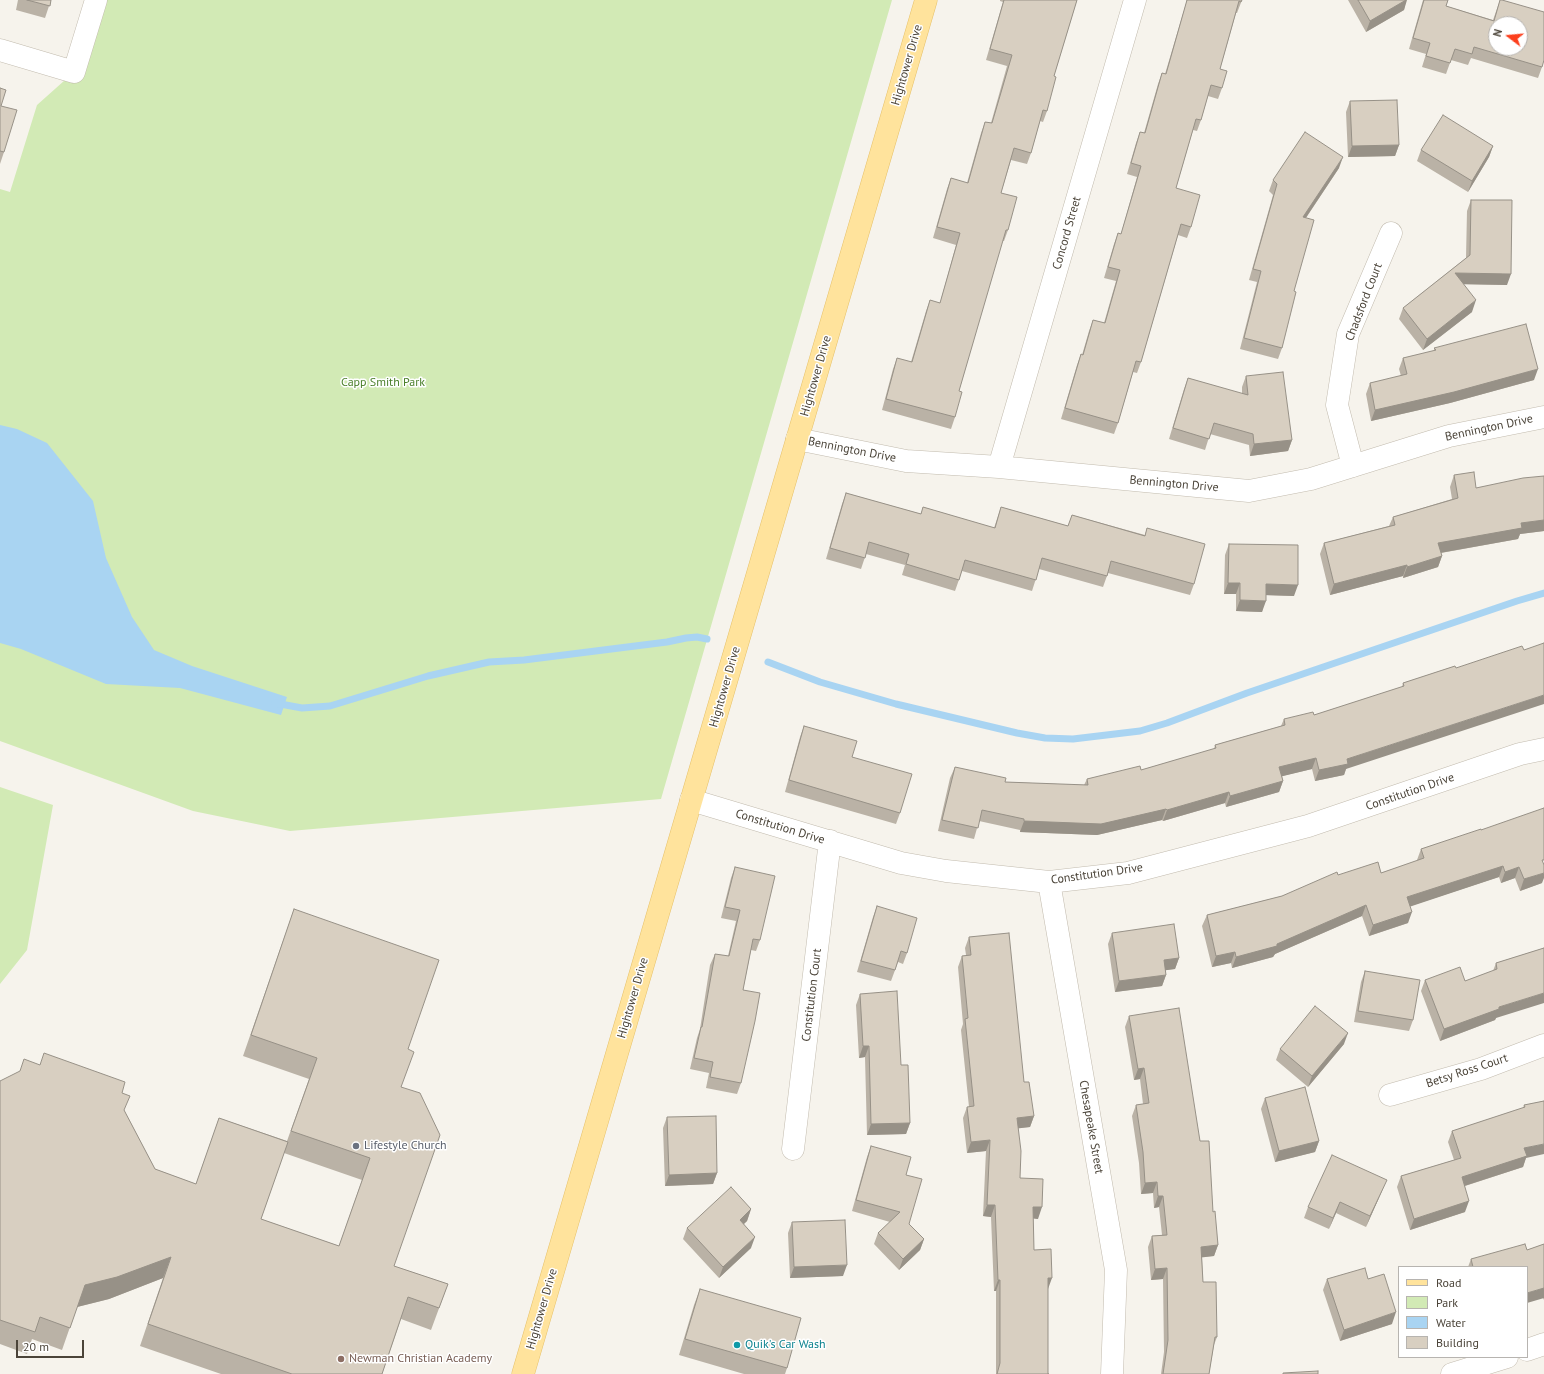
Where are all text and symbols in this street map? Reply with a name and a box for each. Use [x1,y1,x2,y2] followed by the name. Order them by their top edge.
[1488,16,1528,56] north arrow
[889,23,925,107] street label: Hightower Drive
[1490,28,1505,38] text: N
[1050,195,1084,271] street label: Concord Street
[1342,261,1386,343] street label: Chadsford Court
[798,334,834,418] street label: Hightower Drive
[341,376,425,390] park label: Capp Smith Park
[1444,412,1534,444] street label: Bennington Drive
[807,434,897,466] street label: Bennington Drive
[1129,473,1219,495] street label: Bennington Drive
[707,645,743,729] street label: Hightower Drive
[1364,770,1456,814] street label: Constitution Drive
[734,807,826,847] street label: Constitution Drive
[1050,860,1144,888] street label: Constitution Drive
[799,948,825,1042] street label: Constitution Court
[615,956,651,1040] street label: Hightower Drive
[1424,1051,1510,1091] street label: Betsy Ross Court
[1076,1079,1106,1175] street label: Chesapeake Street
[364,1139,447,1153] place label: Lifestyle Church
[351,1141,361,1151] marker: Lifestyle Church
[1398,1266,1528,1358] legend
[524,1267,560,1351] street label: Hightower Drive
[1436,1275,1461,1290] text: Road
[1436,1295,1458,1310] text: Park
[1436,1315,1466,1330] text: Water
[18,1332,86,1358] scale bar
[1436,1335,1479,1350] text: Building
[745,1338,826,1352] place label: Quik's Car Wash
[23,1339,49,1354] text: 20 m
[732,1340,742,1350] marker: Quik's Car Wash
[349,1352,492,1366] place label: Newman Christian Academy
[336,1354,346,1364] marker: Newman Christian Academy

